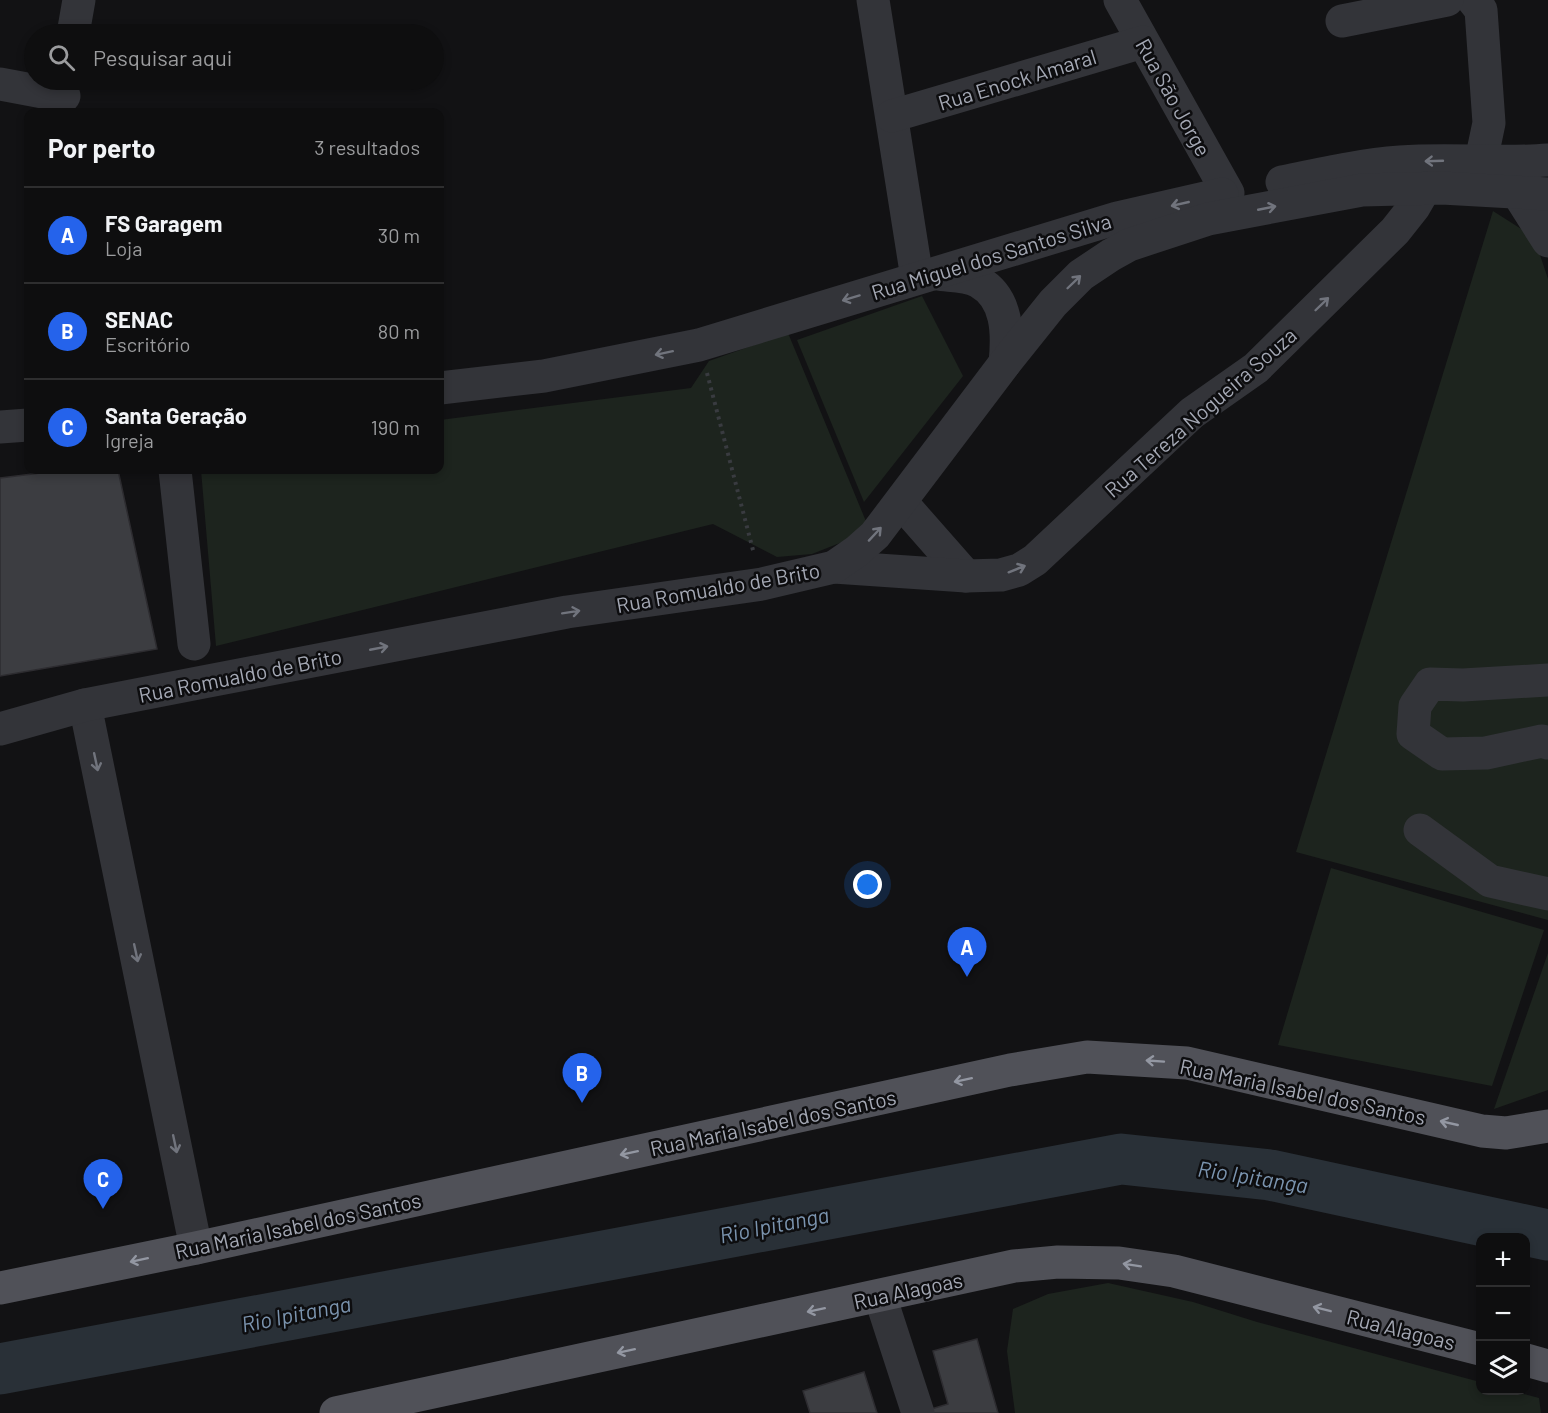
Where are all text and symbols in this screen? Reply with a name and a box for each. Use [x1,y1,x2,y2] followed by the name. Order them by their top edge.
[24,24,444,90] search box
[1131,34,1217,160] street label: Rua São Jorge
[45,41,78,74] icon: search
[935,43,1099,115] street label: Rua Enock Amaral
[93,44,232,70] text: Pesquisar aqui
[48,132,156,163] text: Por perto
[314,135,420,159] text: 3 resultados
[1424,155,1444,167] one-way arrow
[1170,199,1190,210] one-way arrow
[1256,202,1276,213] one-way arrow
[868,208,1114,304] street label: Rua Miguel dos Santos Silva
[105,210,222,236] text: FS Garagem
[61,223,74,247] text: A
[378,223,420,247] text: 30 m
[105,236,142,260] text: Loja
[1067,275,1082,290] one-way arrow
[842,293,861,304] one-way arrow
[1314,297,1329,312] one-way arrow
[105,306,173,332] text: SENAC
[61,319,74,343] text: B
[378,319,420,343] text: 80 m
[1099,322,1301,502] street label: Rua Tereza Nogueira Souza
[105,332,190,356] text: Escritório
[655,347,674,359] one-way arrow
[105,402,247,428] text: Santa Geração
[61,415,74,439] text: C
[371,415,420,439] text: 190 m
[105,428,154,452] text: Igreja
[868,526,882,541] one-way arrow
[614,557,822,617] street label: Rua Romualdo de Brito
[1008,563,1026,574] one-way arrow
[560,606,580,617] one-way arrow
[369,642,388,653] one-way arrow
[136,643,344,707] street label: Rua Romualdo de Brito
[91,753,103,772] one-way arrow
[853,870,882,899] your location
[948,928,986,977] pin: A
[131,943,142,963] one-way arrow
[1178,1053,1428,1129] street label: Rua Maria Isabel dos Santos
[562,1054,602,1103] pin: B
[1146,1055,1166,1066] one-way arrow
[954,1075,973,1087] one-way arrow
[648,1084,898,1160] street label: Rua Maria Isabel dos Santos
[1439,1117,1459,1128] one-way arrow
[170,1134,181,1154] one-way arrow
[619,1148,638,1160] one-way arrow
[1196,1154,1310,1198] water label: Rio Ipitanga
[84,1160,122,1209] pin: C
[173,1187,423,1263] street label: Rua Maria Isabel dos Santos
[717,1201,831,1247] water label: Rio Ipitanga
[1476,1233,1530,1395] map controls
[1476,1233,1530,1287] button: +
[129,1255,149,1266] one-way arrow
[1123,1259,1142,1270] one-way arrow
[851,1266,965,1314] street label: Rua Alagoas
[1476,1287,1530,1341] button: −
[239,1290,353,1336] water label: Rio Ipitanga
[1313,1302,1332,1314] one-way arrow
[1344,1303,1458,1355] street label: Rua Alagoas
[807,1304,826,1316] one-way arrow
[1476,1341,1530,1395] button: layers
[616,1346,636,1357] one-way arrow

